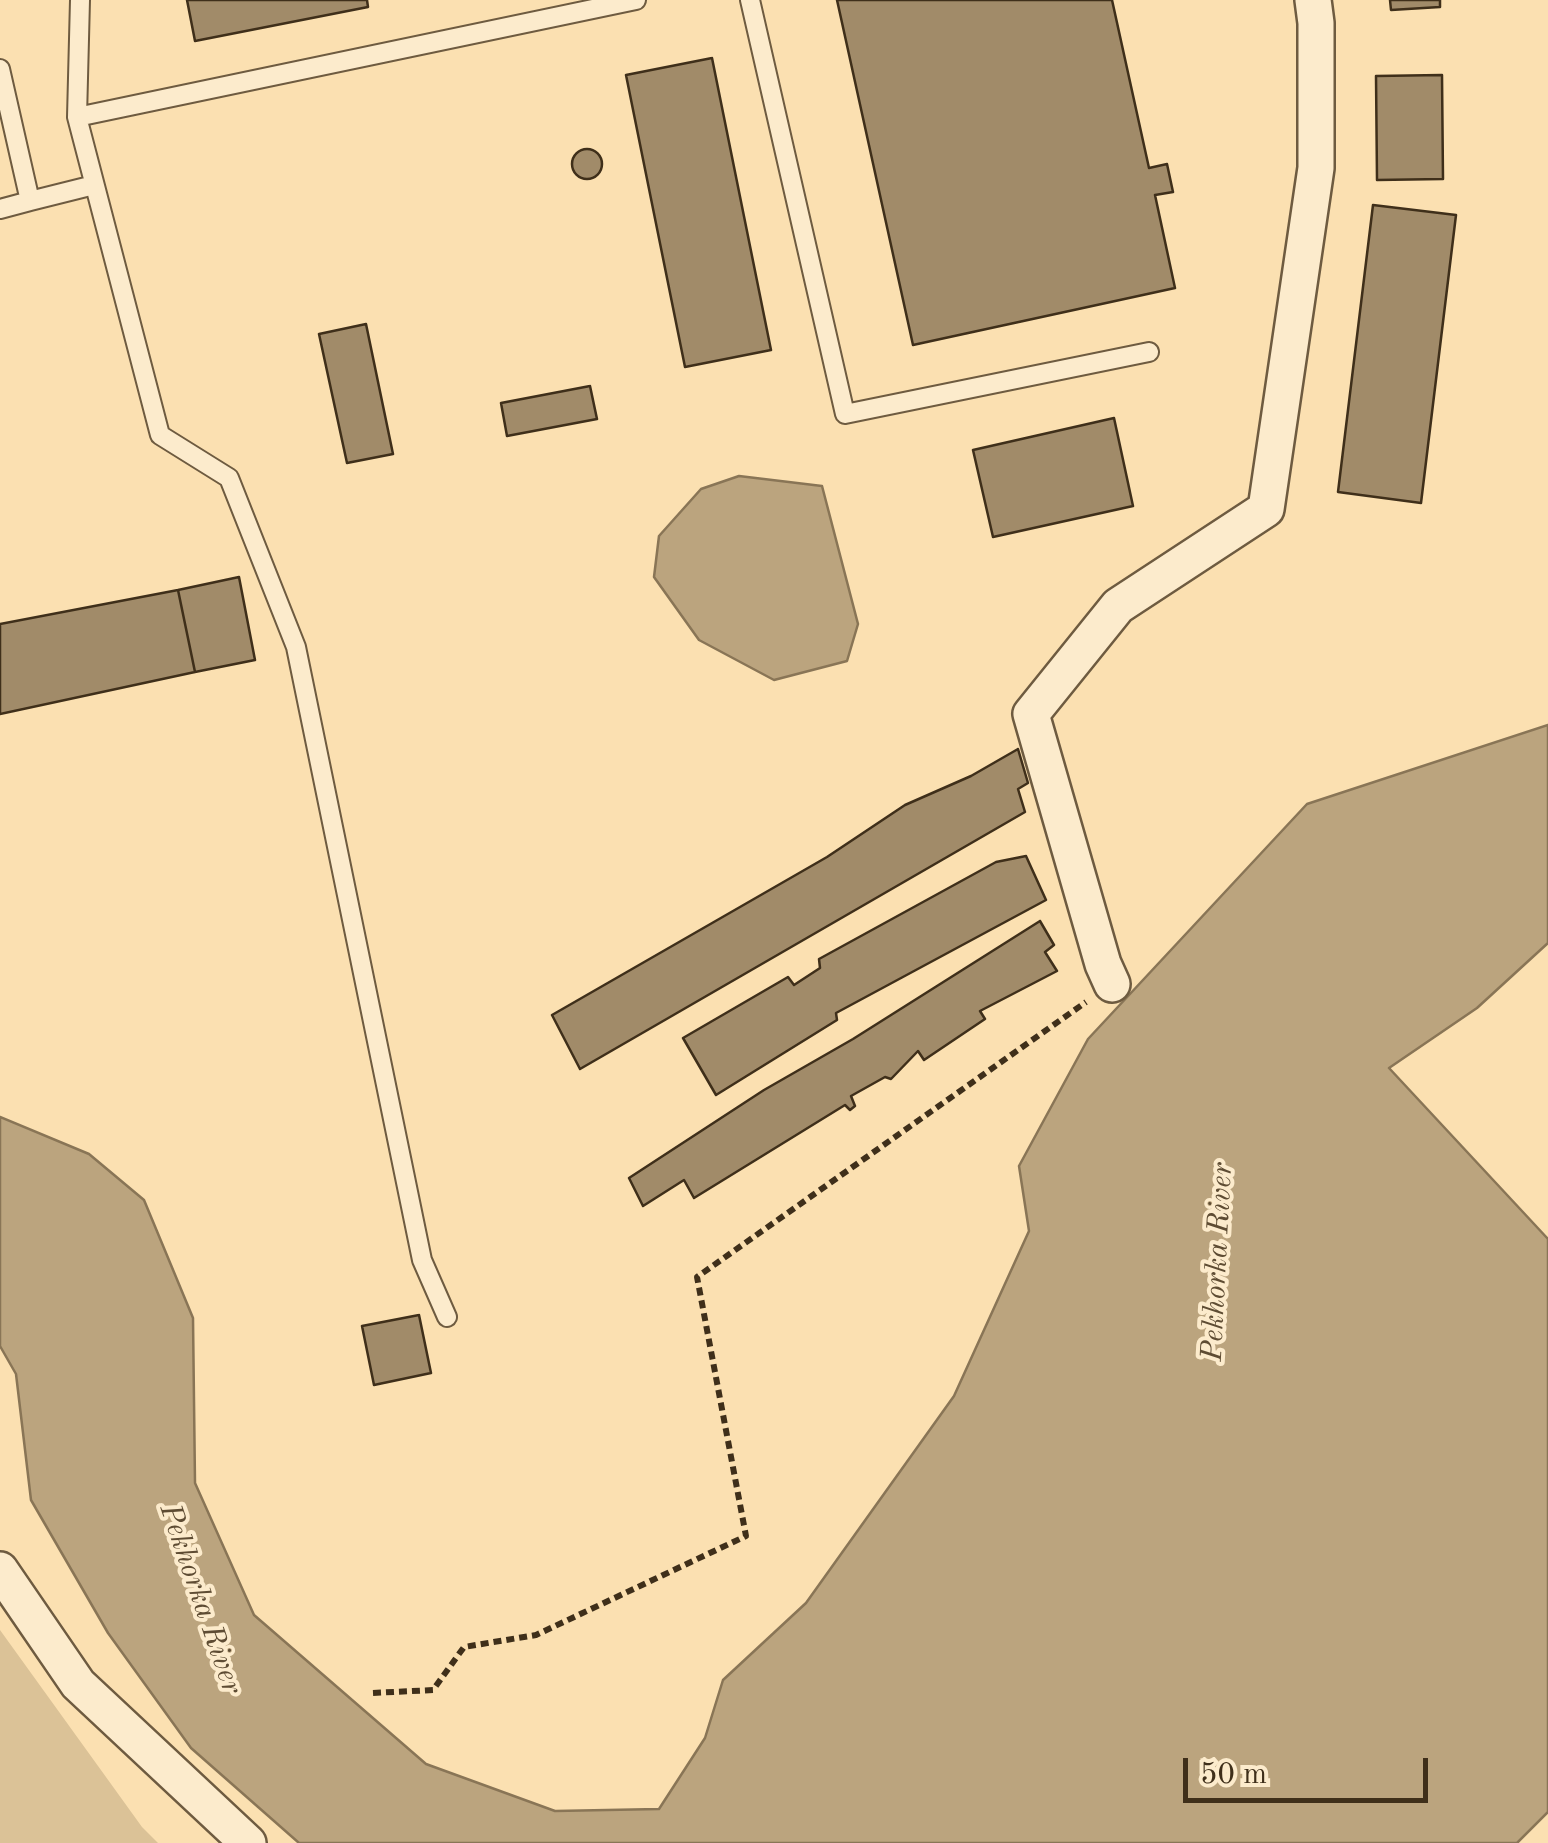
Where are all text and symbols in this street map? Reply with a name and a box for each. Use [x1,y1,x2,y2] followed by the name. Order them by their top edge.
[1195,1162,1241,1362] water label: Pekhorka River
[151,1499,249,1699] water label: Pekhorka River
[1188,1738,1433,1800] scale bar
[1200,1760,1267,1790] text: 50 m

